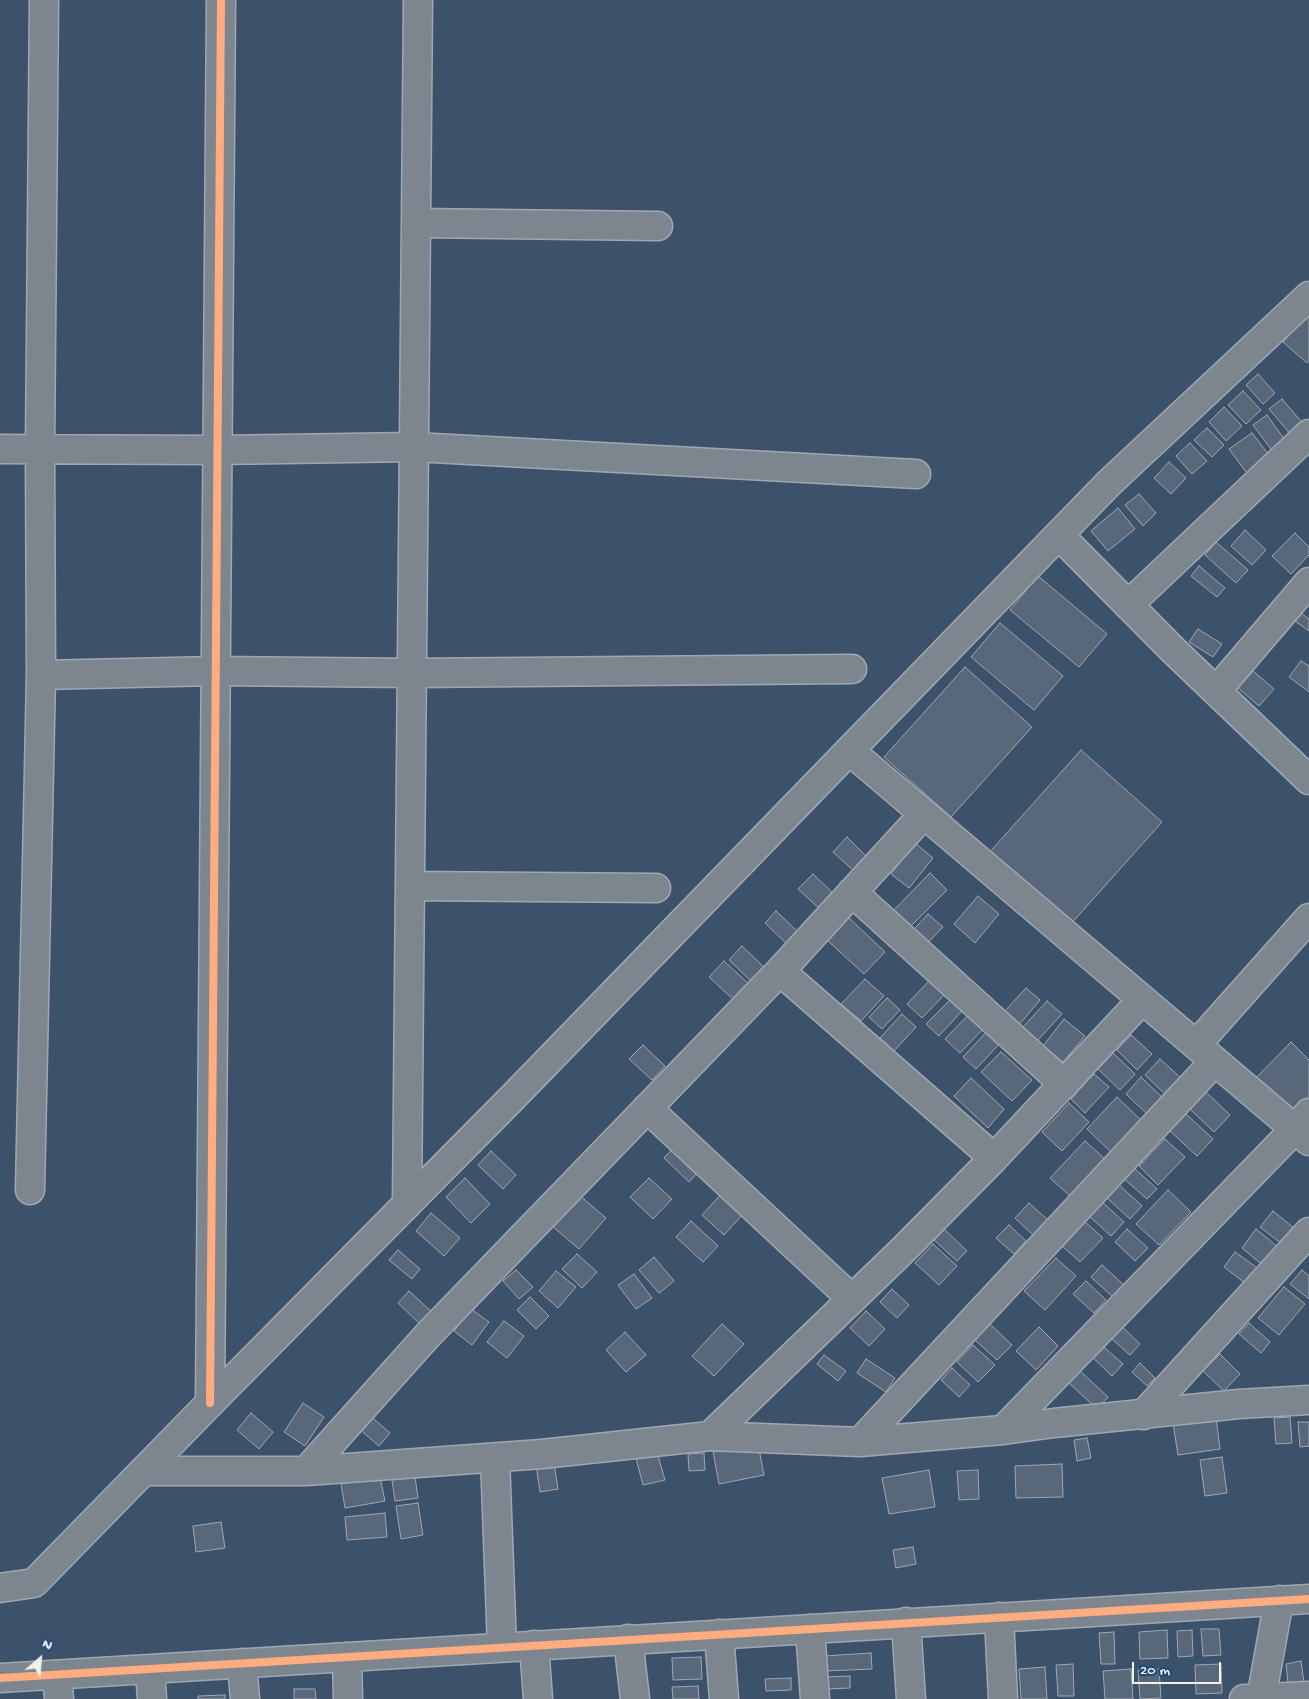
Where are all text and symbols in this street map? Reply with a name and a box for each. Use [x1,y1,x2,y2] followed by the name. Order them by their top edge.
[15,1634,65,1684] north arrow
[39,1636,55,1655] text: N
[1134,1652,1223,1684] scale bar
[1140,1662,1170,1680] text: 20 m

